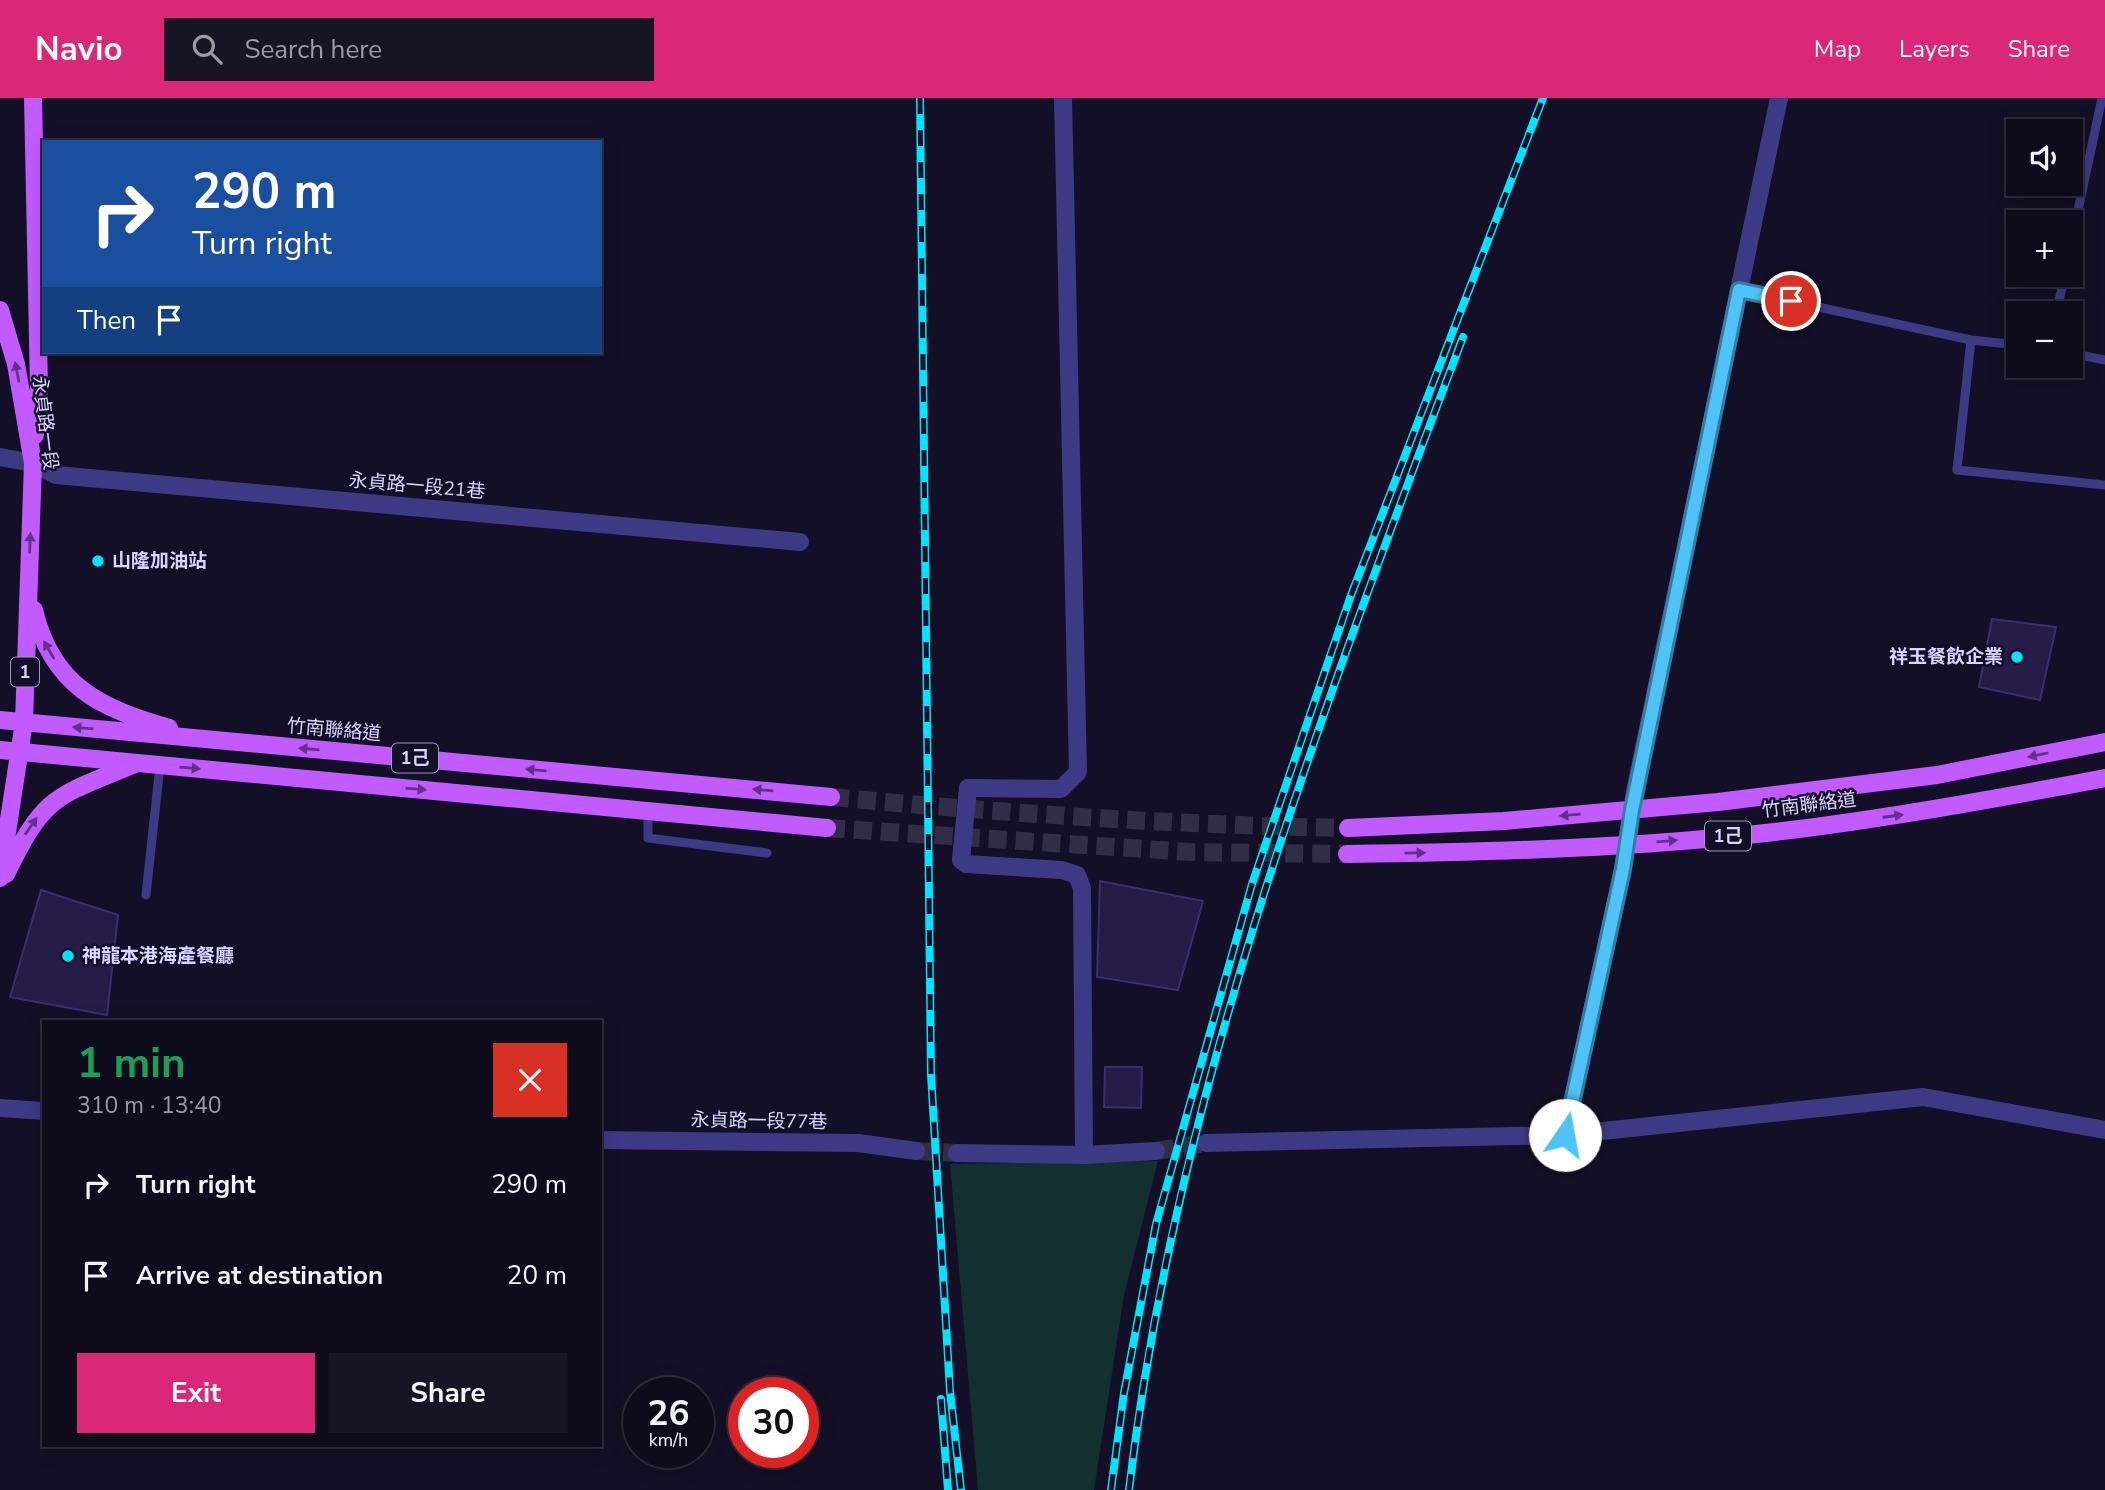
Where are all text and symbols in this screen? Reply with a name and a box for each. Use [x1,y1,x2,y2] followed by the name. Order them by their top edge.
[164,18,654,81] search box
[35,27,122,72] text: Navio
[188,30,226,68] icon: search
[244,32,382,67] text: Search here
[1814,33,1861,65] text: Map
[1899,33,1970,65] text: Layers
[2008,33,2070,65] text: Share
[2006,119,2083,378] map controls
[2006,119,2083,196] button: sound
[192,158,336,225] text: 290 m
[77,168,168,259] icon: right
[2006,210,2083,287] button: +
[192,222,332,265] text: Turn right
[1761,271,1821,331] pin
[1772,282,1810,320] icon: arrive
[150,301,188,339] icon: arrive
[2006,301,2083,378] button: −
[77,303,136,338] text: Then
[12,361,23,383] one-way arrow
[26,374,64,472] street label: 永貞路一段
[348,467,486,505] street label: 永貞路一段21巷
[24,531,35,553] one-way arrow
[112,548,207,574] place label: 山隆加油站
[90,553,106,569] marker: 山隆加油站
[43,641,55,660] one-way arrow
[1889,644,2003,670] place label: 祥玉餐飲企業
[2009,649,2025,665] marker: 祥玉餐飲企業
[11,658,39,686] road number: 1
[286,713,382,747] street label: 竹南聯絡道
[72,722,94,733] one-way arrow
[298,743,320,754] one-way arrow
[392,744,438,772] road number: 1己
[2027,750,2049,761] one-way arrow
[179,762,201,773] one-way arrow
[525,764,547,775] one-way arrow
[406,784,428,795] one-way arrow
[751,784,773,795] one-way arrow
[1760,786,1858,824] street label: 竹南聯絡道
[1558,810,1580,821] one-way arrow
[1882,810,1904,821] one-way arrow
[24,817,37,836] one-way arrow
[1705,822,1751,850] road number: 1己
[1656,835,1678,846] one-way arrow
[1404,847,1426,859] one-way arrow
[82,943,234,969] place label: 神龍本港海產餐廳
[60,948,76,964] marker: 神龍本港海產餐廳
[77,1035,186,1092] text: 1 min
[493,1043,567,1117] button: close
[77,1090,222,1121] text: 310 m · 13:40
[1528,1098,1602,1172] position arrow
[690,1107,828,1135] street label: 永貞路一段77巷
[77,1166,115,1204] icon: right
[136,1167,255,1202] text: Turn right
[491,1167,567,1202] text: 290 m
[77,1257,115,1295] icon: arrive
[136,1258,383,1293] text: Arrive at destination
[507,1258,567,1293] text: 20 m
[77,1353,315,1433] button: Exit
[329,1353,567,1433] button: Share
[728,1377,819,1468] speed limit sign: 30
[647,1390,690,1437] text: 26
[649,1428,688,1452] text: km/h

